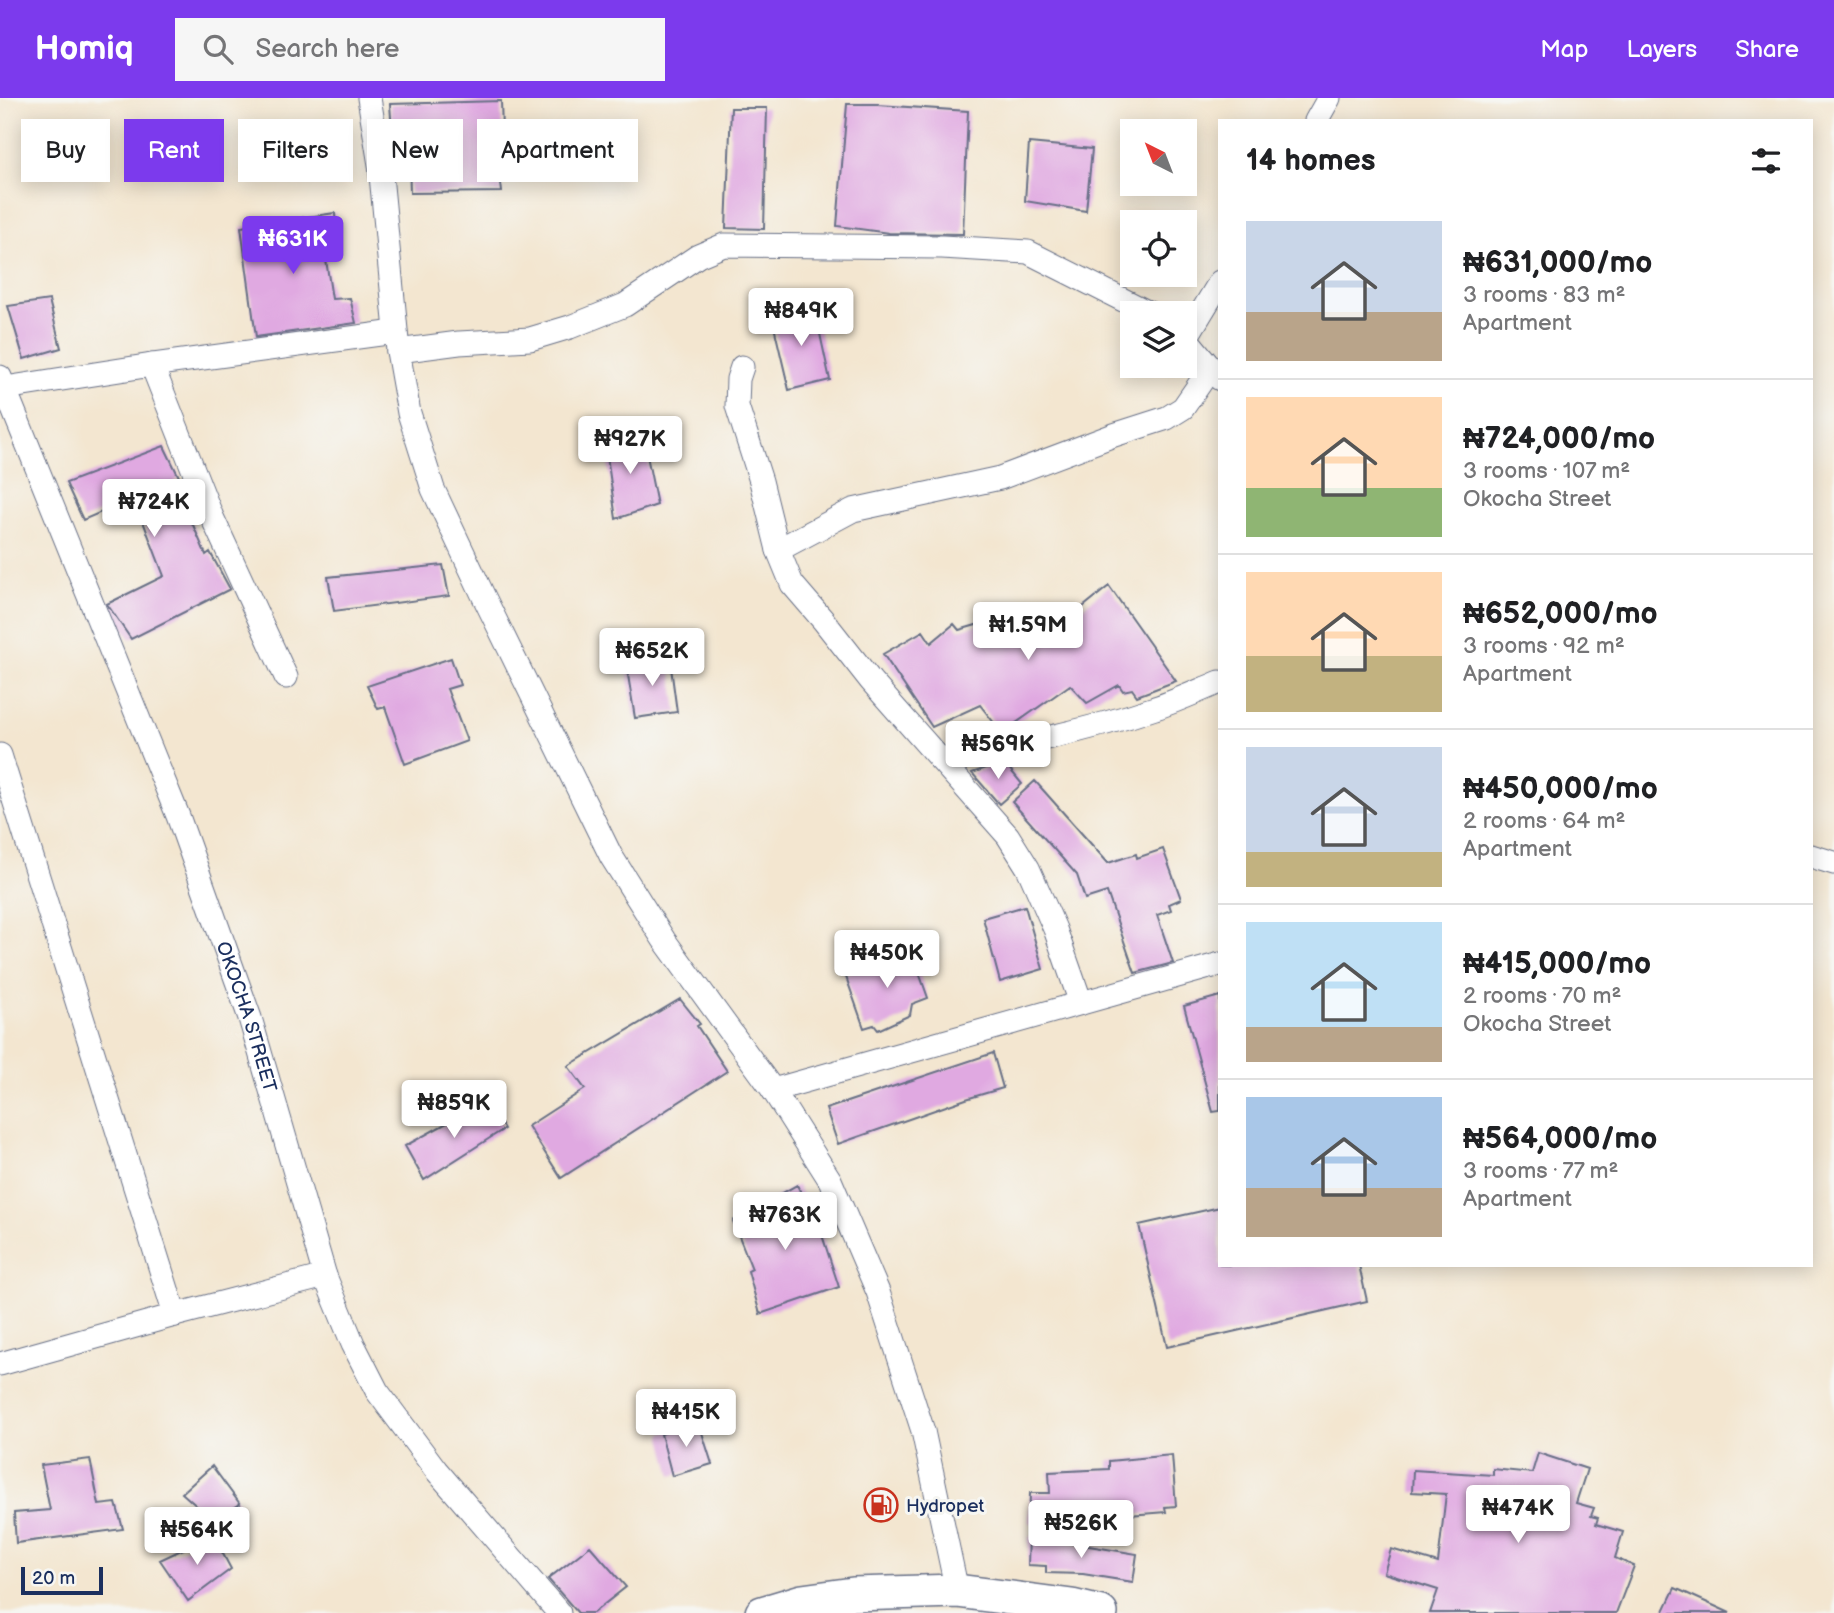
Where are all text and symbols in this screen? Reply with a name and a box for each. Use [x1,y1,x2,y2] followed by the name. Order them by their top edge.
[175,18,665,81] search box
[35,29,133,69] text: Homiq
[199,30,237,68] icon: search
[255,34,400,65] text: Search here
[1540,35,1588,64] text: Map
[1626,35,1697,64] text: Layers
[1735,35,1799,64] text: Share
[21,119,110,182] chip: Buy
[124,119,224,182] chip: Rent
[238,119,353,182] chip: Filters
[367,119,463,182] chip: New
[477,119,638,182] chip: Apartment
[1120,119,1197,196] north arrow
[1120,119,1197,378] map controls
[1747,142,1785,180] icon: filters
[1246,143,1375,179] text: 14 homes
[1120,210,1197,287] button: locate
[244,216,342,276] pin: ₦631K
[258,225,328,253] text: ₦631K
[1463,245,1652,281] text: ₦631,000/mo
[1302,249,1386,333] icon: home
[1463,281,1625,309] text: 3 rooms · 83 m²
[752,288,850,348] pin: ₦849K
[764,297,838,325] text: ₦849K
[1120,301,1197,378] button: layers
[1463,309,1572,337] text: Apartment
[581,416,679,476] pin: ₦927K
[1463,421,1655,457] text: ₦724,000/mo
[594,425,666,453] text: ₦927K
[1302,425,1386,509] icon: home
[1463,457,1630,485] text: 3 rooms · 107 m²
[105,480,203,539] pin: ₦724K
[1463,485,1611,513] text: Okocha Street
[118,488,190,516] text: ₦724K
[1463,596,1658,632] text: ₦652,000/mo
[1302,600,1386,684] icon: home
[971,602,1085,662] pin: ₦1.59M
[989,611,1067,639] text: ₦1.59M
[603,628,701,688] pin: ₦652K
[1463,632,1625,660] text: 3 rooms · 92 m²
[615,637,689,665] text: ₦652K
[1463,660,1572,688] text: Apartment
[949,722,1047,781] pin: ₦569K
[962,730,1034,758] text: ₦569K
[1463,771,1658,807] text: ₦450,000/mo
[1302,775,1386,859] icon: home
[1463,807,1625,835] text: 2 rooms · 64 m²
[1463,835,1572,863] text: Apartment
[838,930,936,990] pin: ₦450K
[211,939,281,1096] street label: OKOCHA STREET
[850,939,924,967] text: ₦450K
[1463,946,1651,982] text: ₦415,000/mo
[1302,950,1386,1034] icon: home
[1463,982,1622,1010] text: 2 rooms · 70 m²
[1463,1010,1611,1038] text: Okocha Street
[405,1080,503,1140] pin: ₦859K
[418,1089,490,1117] text: ₦859K
[1463,1121,1657,1157] text: ₦564,000/mo
[1302,1125,1386,1209] icon: home
[1463,1157,1619,1185] text: 3 rooms · 77 m²
[1463,1185,1572,1213] text: Apartment
[736,1192,834,1252] pin: ₦763K
[749,1201,821,1229] text: ₦763K
[637,1390,735,1449] pin: ₦415K
[652,1398,720,1426] text: ₦415K
[862,1486,900,1524] fuel station icon: Hydropet
[1469,1486,1567,1545] pin: ₦474K
[1482,1494,1554,1522] text: ₦474K
[906,1495,984,1518] place label: Hydropet
[1032,1500,1130,1560] pin: ₦526K
[148,1508,246,1567] pin: ₦564K
[1044,1509,1118,1537] text: ₦526K
[160,1516,234,1544] text: ₦564K
[21,1564,103,1596] scale bar
[32,1567,75,1590] text: 20 m

